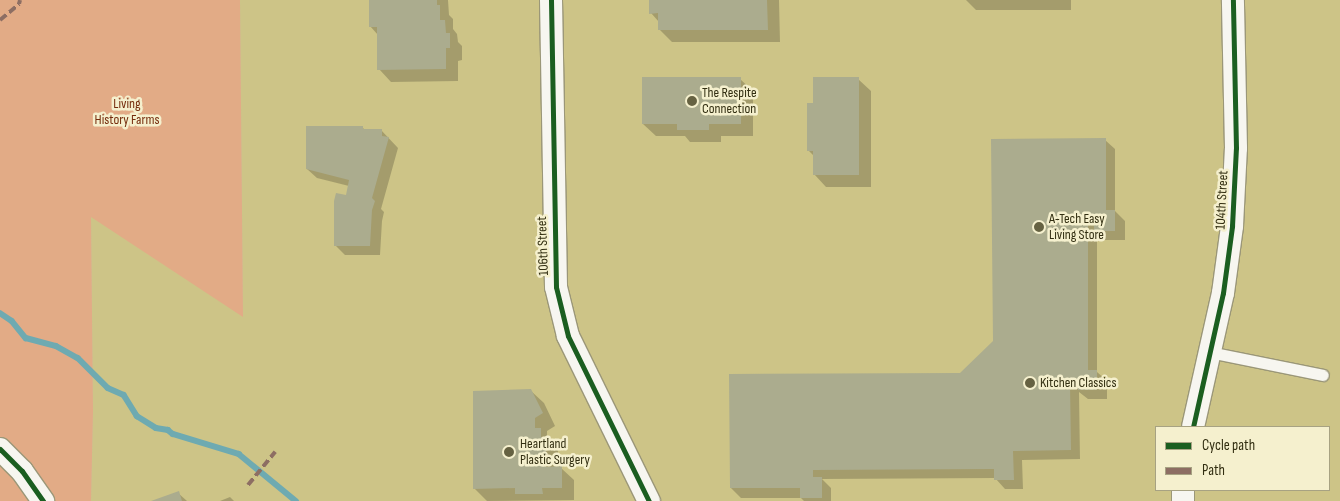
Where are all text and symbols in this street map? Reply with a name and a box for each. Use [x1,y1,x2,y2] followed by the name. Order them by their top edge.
[702,85,757,118] place label: The Respite Connection
[686,95,698,107] marker: The Respite Connection
[95,96,159,128] park label: Living History Farms
[1212,170,1232,230] street label: 104th Street
[1049,211,1105,243] place label: A-Tech Easy Living Store
[534,216,552,276] street label: 106th Street
[1033,221,1045,233] marker: A-Tech Easy Living Store
[1040,375,1116,391] place label: Kitchen Classics
[1024,377,1036,389] marker: Kitchen Classics
[1155,426,1330,491] legend
[520,436,590,468] place label: Heartland Plastic Surgery
[1202,436,1255,455] text: Cycle path
[502,445,516,459] marker: Heartland Plastic Surgery
[1202,461,1225,480] text: Path

